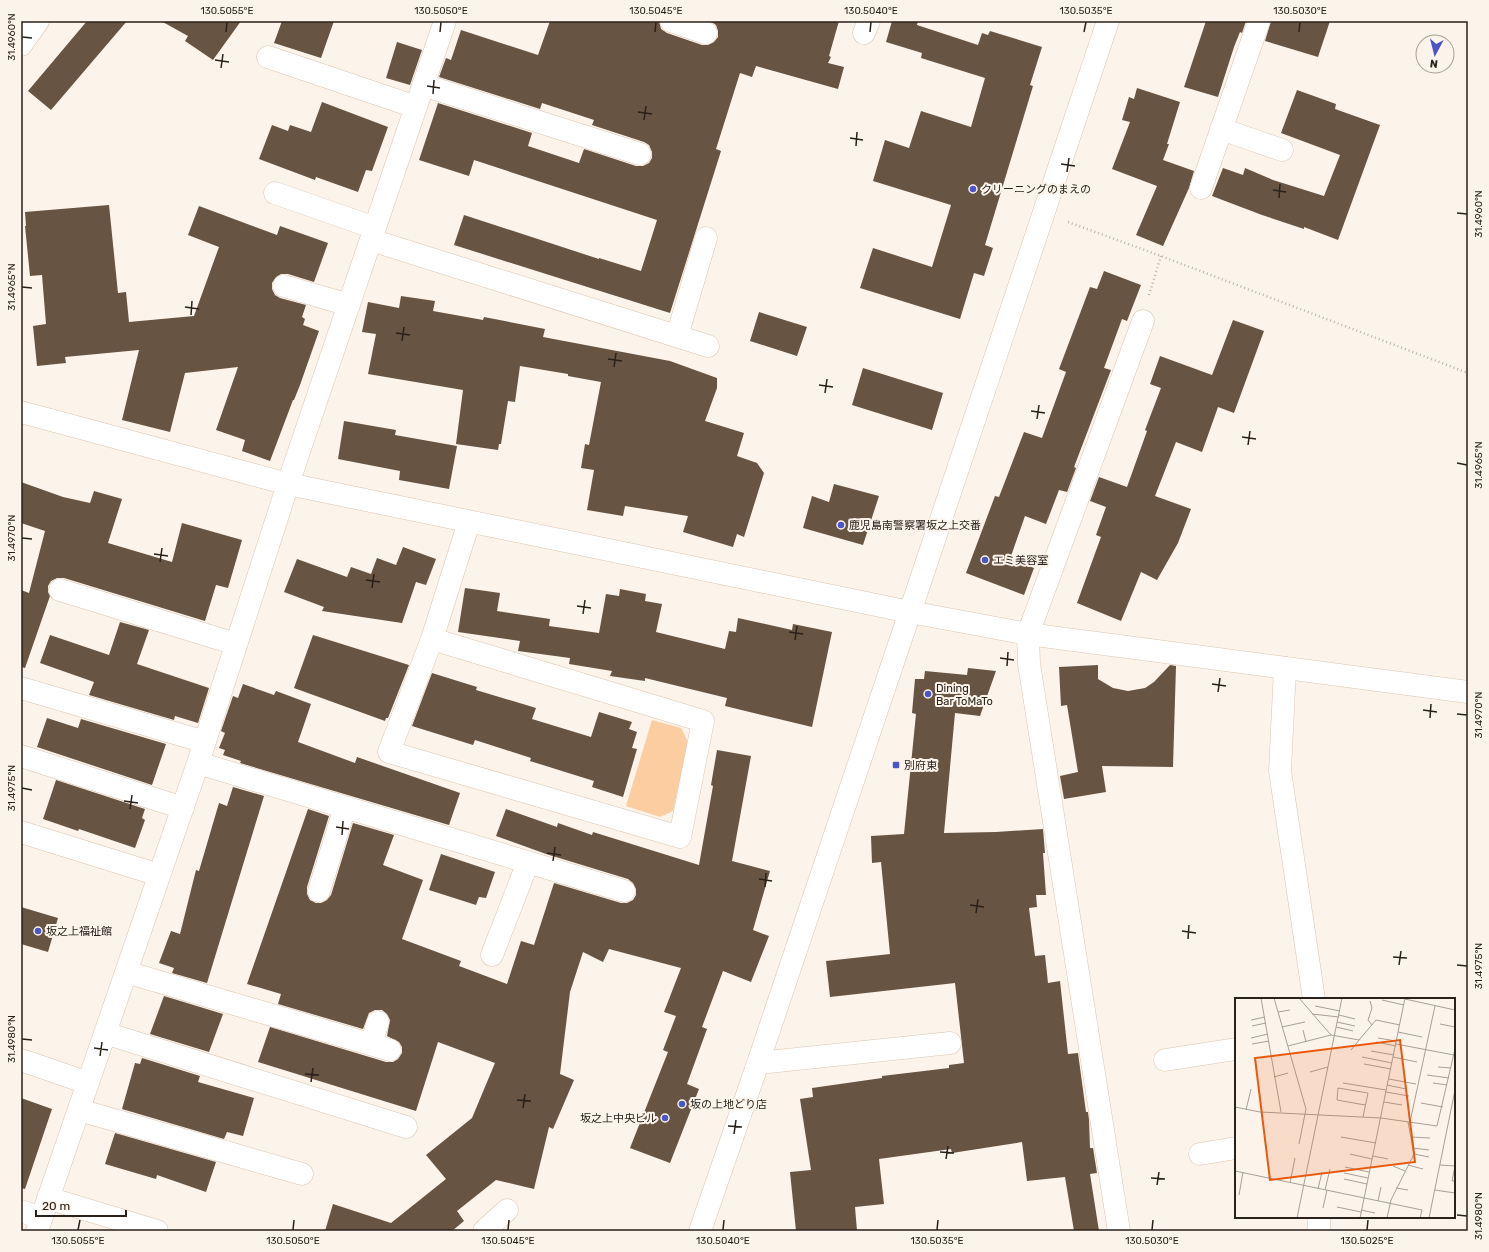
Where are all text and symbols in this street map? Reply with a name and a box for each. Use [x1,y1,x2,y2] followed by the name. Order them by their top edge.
[200,5,254,17] text: 130.5055°E
[414,5,468,17] text: 130.5050°E
[629,5,683,17] text: 130.5045°E
[844,5,898,17] text: 130.5040°E
[1059,5,1113,17] text: 130.5035°E
[1273,5,1327,17] text: 130.5030°E
[6,13,18,61] text: 31.4960°N
[1415,34,1455,74] north arrow
[1429,56,1439,70] text: N
[981,183,1091,196] place label: クリーニングのまえの
[968,184,978,194] marker: クリーニングのまえの
[1473,190,1485,238] text: 31.4960°N
[6,263,18,311] text: 31.4965°N
[1473,441,1485,489] text: 31.4965°N
[6,515,18,561] text: 31.4970°N
[849,519,981,532] place label: 鹿児島南警察署坂之上交番
[836,520,846,530] marker: 鹿児島南警察署坂之上交番
[993,554,1048,567] place label: エミ美容室
[980,555,990,565] marker: エミ美容室
[936,682,993,708] place label: Dining Bar ToMaTo
[923,689,933,699] marker: Dining Bar ToMaTo
[1473,692,1485,738] text: 31.4970°N
[904,759,937,772] place label: 別府東
[891,760,901,770] marker: 別府東
[6,765,18,811] text: 31.4975°N
[46,925,112,938] place label: 坂之上福祉館
[33,926,43,936] marker: 坂之上福祉館
[1473,943,1485,989] text: 31.4975°N
[1235,998,1455,1218] inset map
[6,1015,18,1063] text: 31.4980°N
[690,1098,767,1111] place label: 坂の上地どり店
[677,1099,687,1109] marker: 坂の上地どり店
[580,1112,657,1125] place label: 坂之上中央ビル
[660,1113,670,1123] marker: 坂之上中央ビル
[36,1192,126,1218] scale bar
[1473,1192,1485,1240] text: 31.4980°N
[42,1199,70,1213] text: 20 m
[51,1235,105,1247] text: 130.5055°E
[266,1235,320,1247] text: 130.5050°E
[481,1235,535,1247] text: 130.5045°E
[696,1235,750,1247] text: 130.5040°E
[910,1235,964,1247] text: 130.5035°E
[1125,1235,1179,1247] text: 130.5030°E
[1340,1235,1394,1247] text: 130.5025°E

